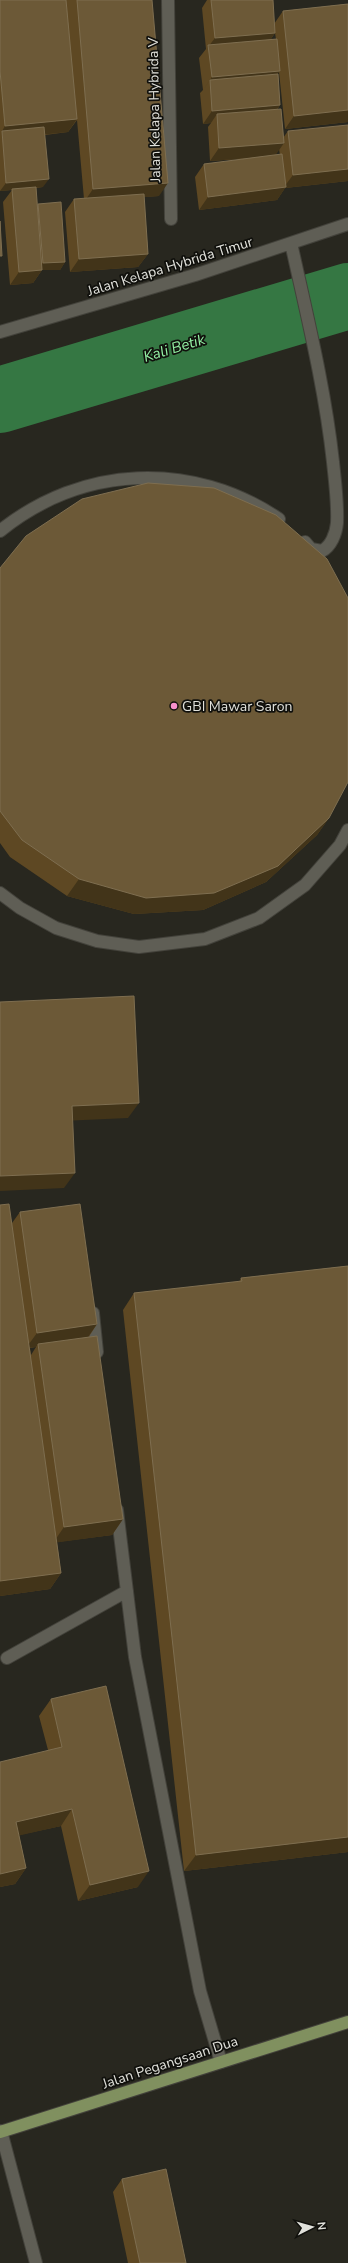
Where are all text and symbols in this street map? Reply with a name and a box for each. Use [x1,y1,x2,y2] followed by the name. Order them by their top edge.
[144,37,165,184] street label: Jalan Kelapa Hybrida V
[84,232,255,301] street label: Jalan Kelapa Hybrida Timur
[141,329,208,367] water label: Kali Betik
[182,697,292,716] place label: GBI Mawar Saron
[169,701,179,711] marker: GBI Mawar Saron
[99,2032,240,2094] street label: Jalan Pegangsaan Dua
[292,2207,332,2247] north arrow
[314,2221,329,2231] text: N

